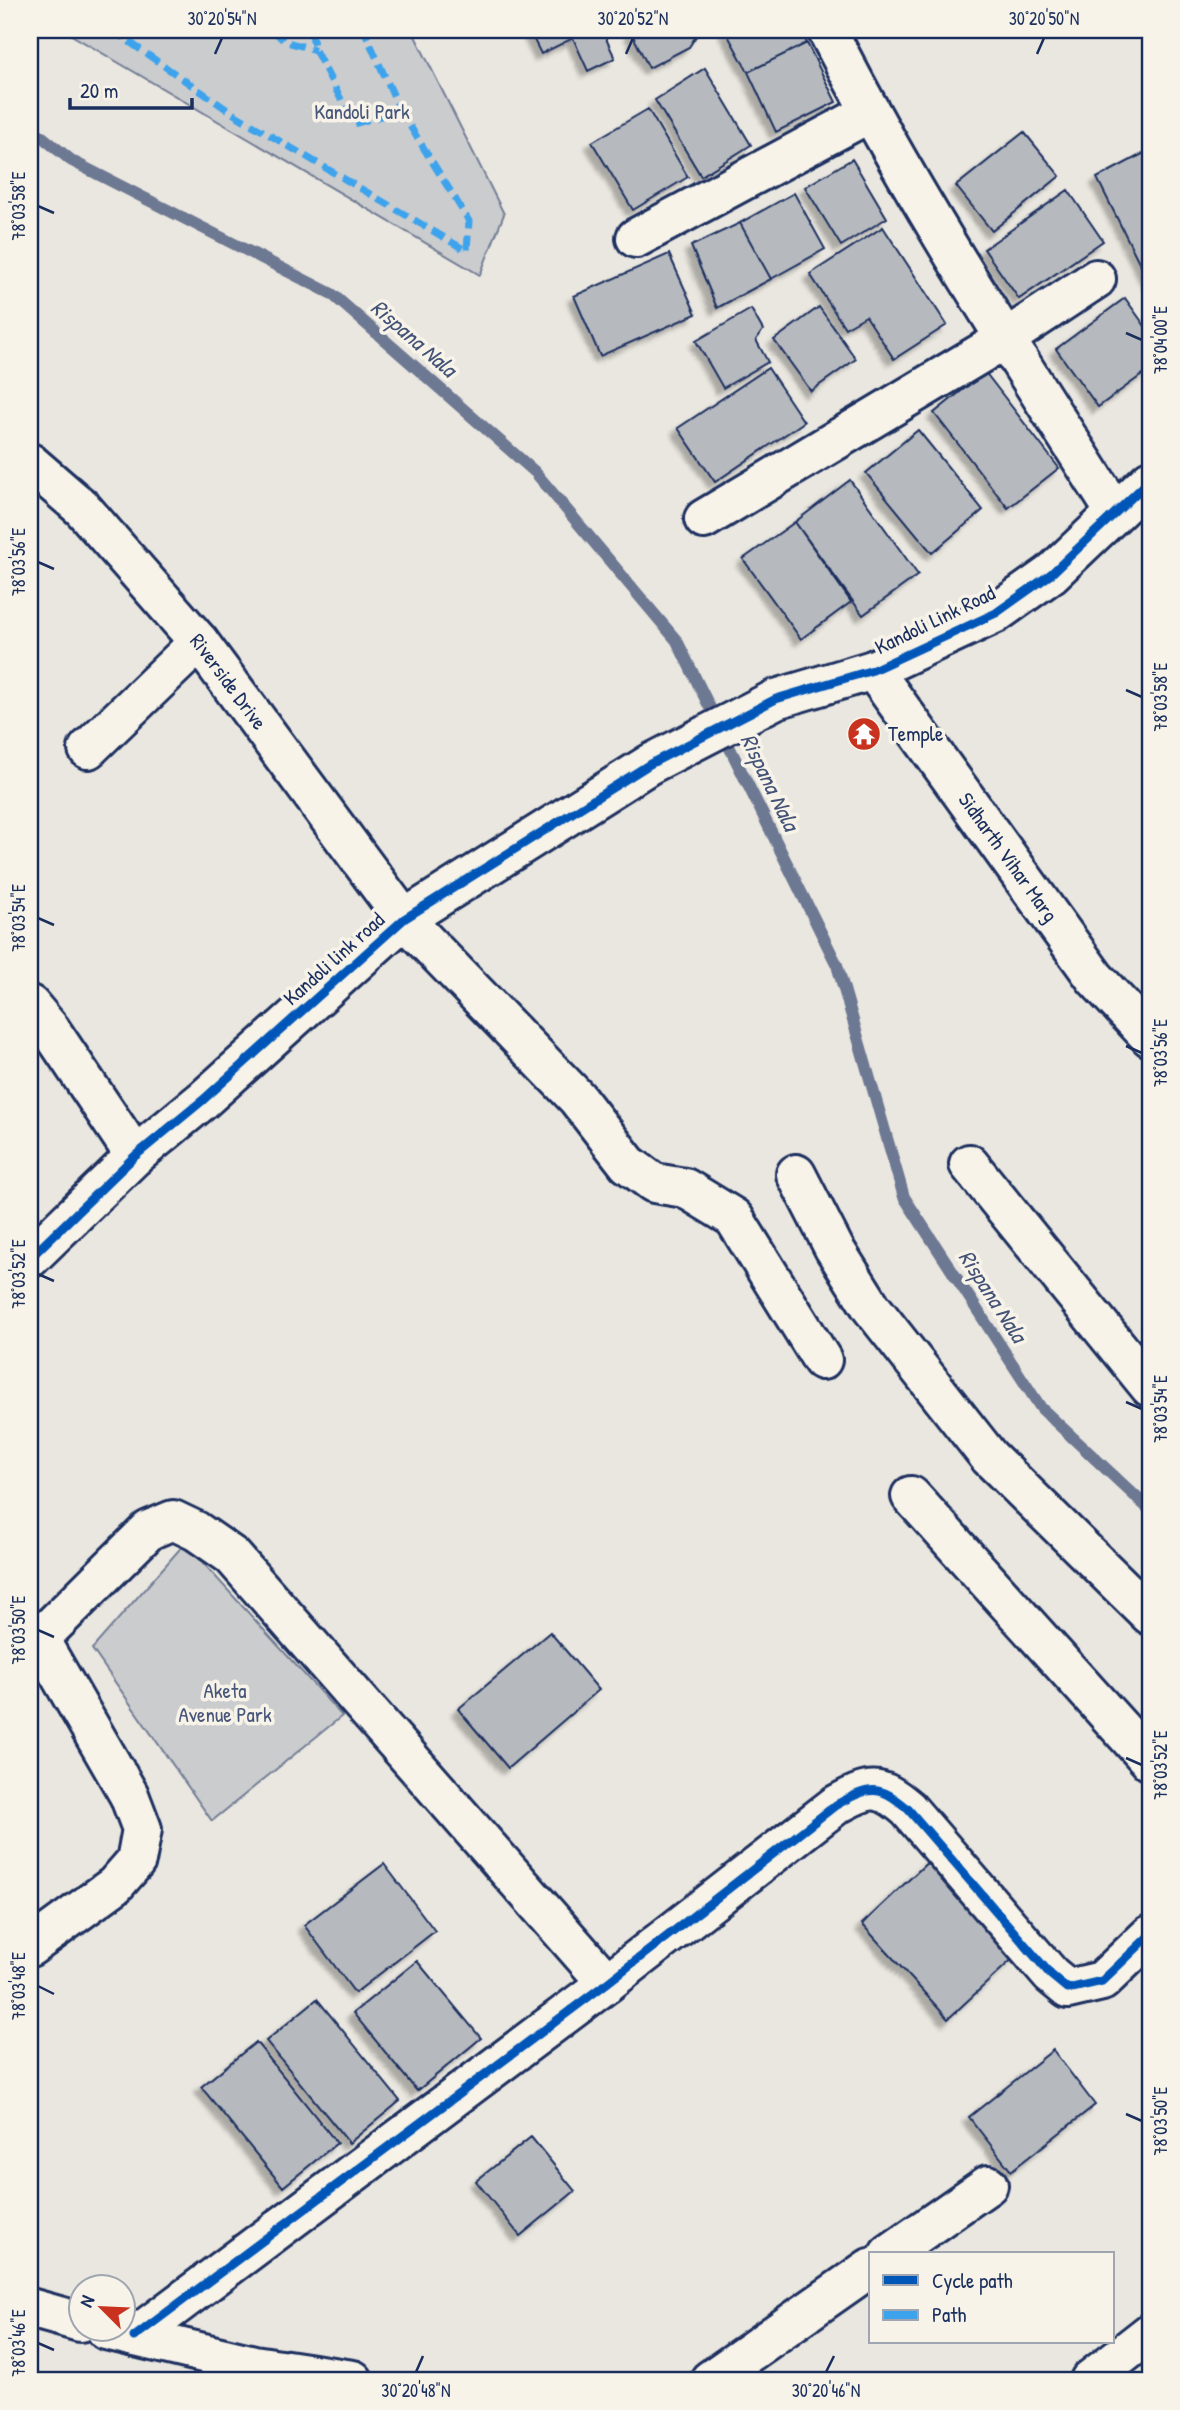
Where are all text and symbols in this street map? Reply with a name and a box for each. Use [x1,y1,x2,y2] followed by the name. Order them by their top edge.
[187,6,257,31] text: 30°20'54"N
[598,6,668,31] text: 30°20'52"N
[1009,6,1079,31] text: 30°20'50"N
[70,66,192,110] scale bar
[80,76,118,105] text: 20 m
[314,97,410,126] park label: Kandoli Park
[6,172,31,240] text: 78°03'58"E
[364,292,465,386] water label: Rispana Nala
[1148,306,1173,374] text: 78°04'00"E
[6,528,31,596] text: 78°03'56"E
[870,578,1000,661] street label: Kandoli Link Road
[184,627,274,735] street label: Riverside Drive
[1148,663,1173,731] text: 78°03'58"E
[845,715,883,753] temple icon: Temple
[888,719,943,748] place label: Temple
[733,728,808,838] water label: Rispana Nala
[952,786,1065,928] street label: Sidharth Vihar Marg
[6,884,31,952] text: 78°03'54"E
[277,905,390,1012] street label: Kandoli link road
[1148,1019,1173,1087] text: 78°03'56"E
[6,1239,31,1309] text: 78°03'52"E
[951,1244,1036,1350] water label: Rispana Nala
[1148,1375,1173,1443] text: 78°03'54"E
[6,1595,31,1665] text: 78°03'50"E
[178,1676,272,1729] park label: Aketa Avenue Park
[1148,1730,1173,1800] text: 78°03'52"E
[6,1952,31,2020] text: 78°03'48"E
[1148,2086,1173,2156] text: 78°03'50"E
[869,2252,1114,2344] legend
[932,2266,1013,2295] text: Cycle path
[66,2274,136,2344] north arrow
[73,2291,100,2311] text: N
[932,2300,967,2329] text: Path
[6,2309,31,2377] text: 78°03'46"E
[381,2378,451,2403] text: 30°20'48"N
[792,2378,860,2403] text: 30°20'46"N

